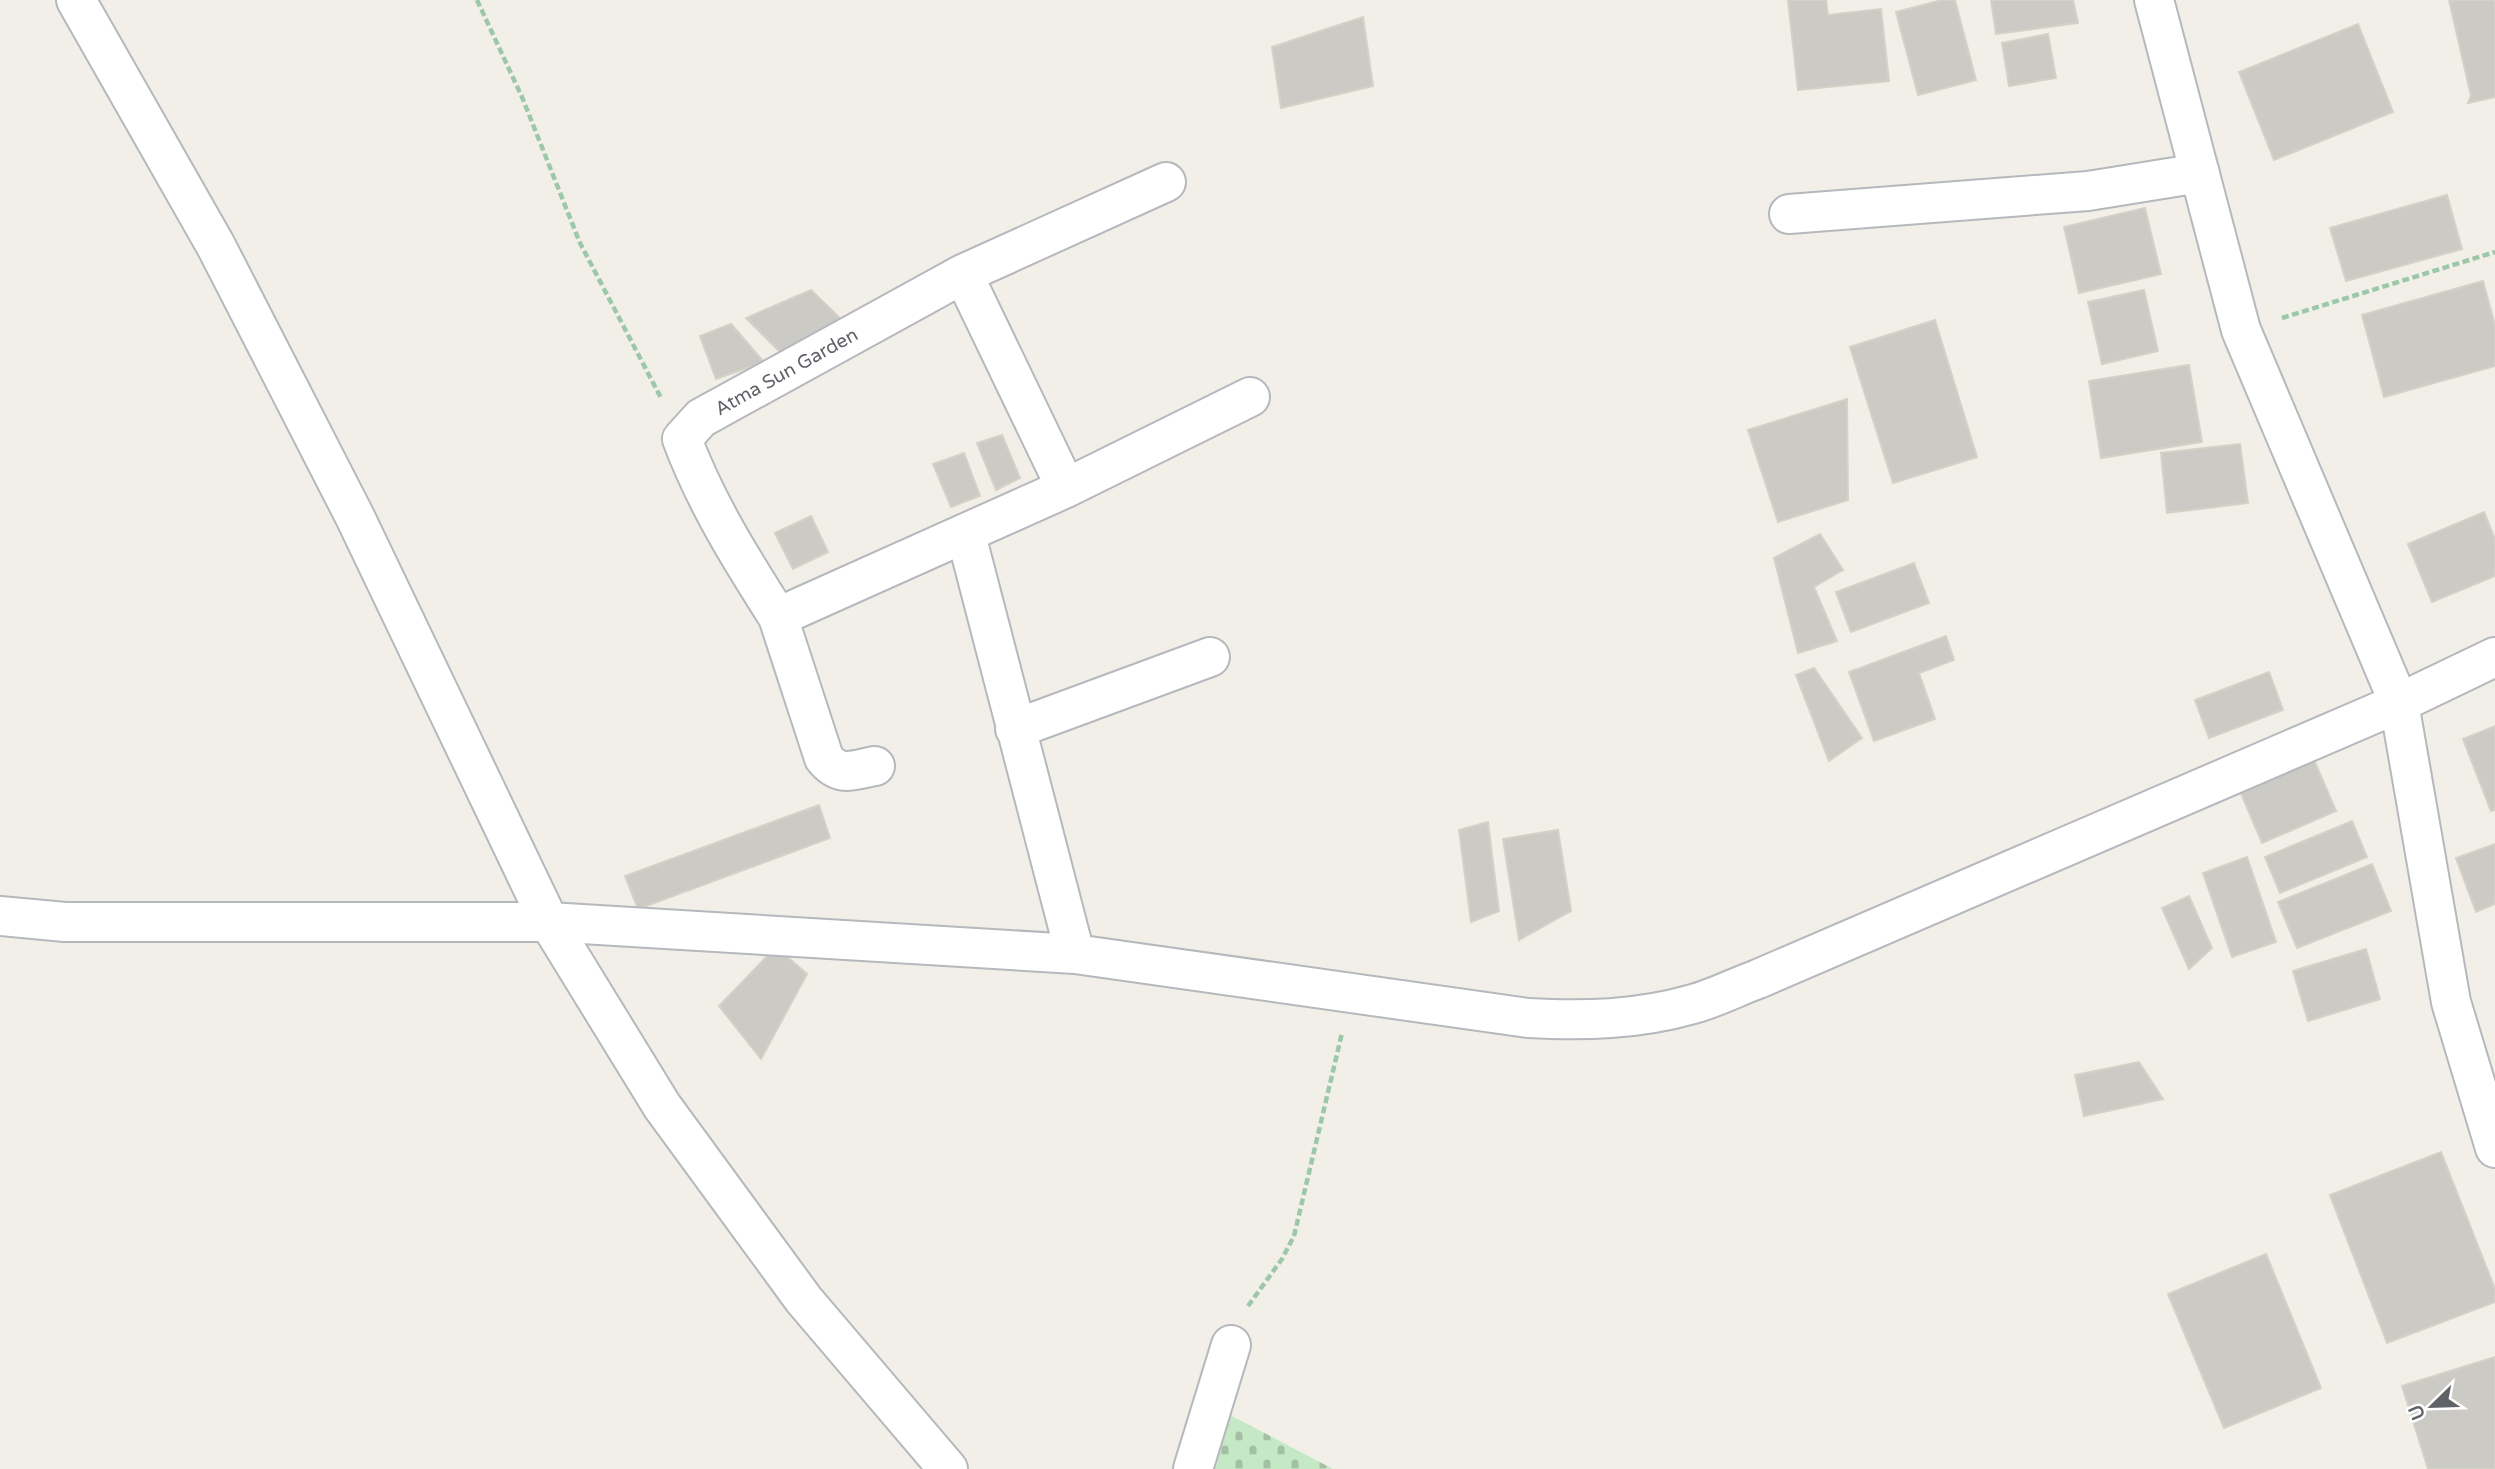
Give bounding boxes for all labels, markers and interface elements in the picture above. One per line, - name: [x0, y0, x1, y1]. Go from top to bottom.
- street label: Atma Sun Garden: [711, 323, 862, 420]
- north arrow: [2397, 1371, 2467, 1441]
- text: U: [2404, 1401, 2430, 1423]

